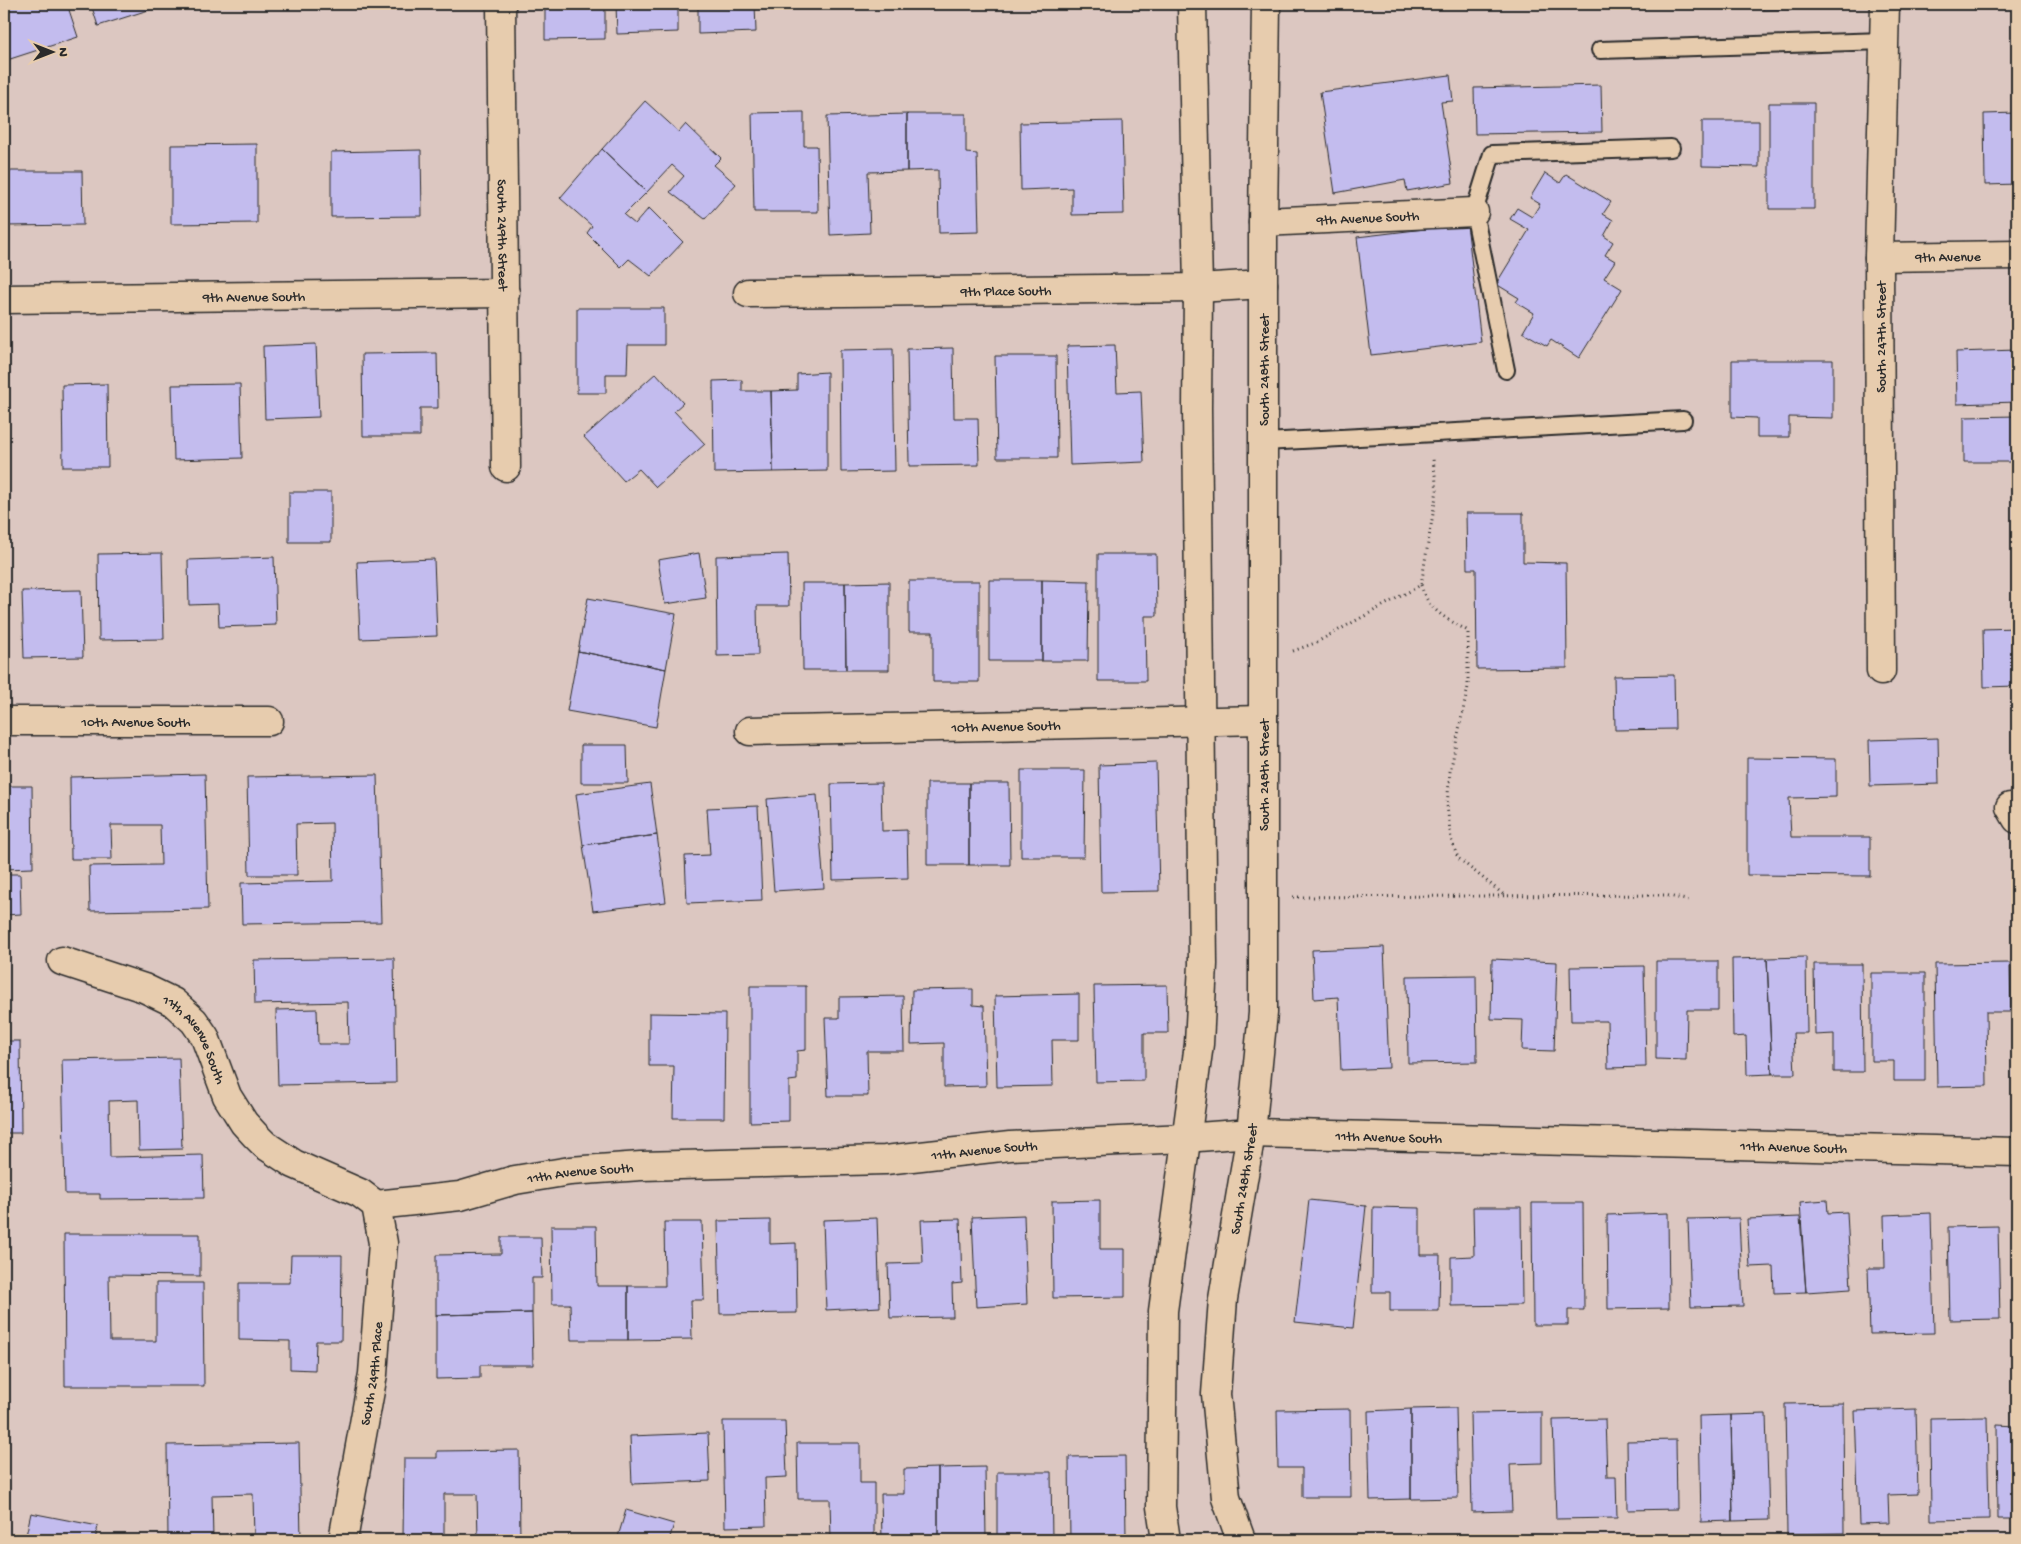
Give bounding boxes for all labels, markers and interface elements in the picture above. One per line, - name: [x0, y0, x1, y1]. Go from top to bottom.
- north arrow: [28, 28, 78, 78]
- text: N: [54, 47, 71, 57]
- street label: South 249th Street: [492, 179, 510, 292]
- street label: 9th Avenue South: [1315, 209, 1420, 230]
- street label: 9th Avenue: [1914, 250, 1982, 267]
- street label: South 247th Street: [1874, 280, 1891, 393]
- street label: 9th Place South: [959, 284, 1052, 302]
- street label: 9th Avenue South: [202, 289, 306, 308]
- street label: South 248th Street: [1257, 313, 1274, 426]
- street label: 10th Avenue South: [80, 715, 191, 732]
- street label: 10th Avenue South: [950, 718, 1061, 738]
- street label: South 248th Street: [1257, 718, 1274, 831]
- street label: 11th Avenue South: [158, 992, 228, 1087]
- street label: South 248th Street: [1228, 1122, 1263, 1236]
- street label: 11th Avenue South: [1334, 1129, 1443, 1149]
- street label: 11th Avenue South: [929, 1139, 1039, 1166]
- street label: 11th Avenue South: [1739, 1139, 1848, 1159]
- street label: 11th Avenue South: [525, 1161, 635, 1189]
- street label: South 249th Place: [358, 1320, 388, 1427]

